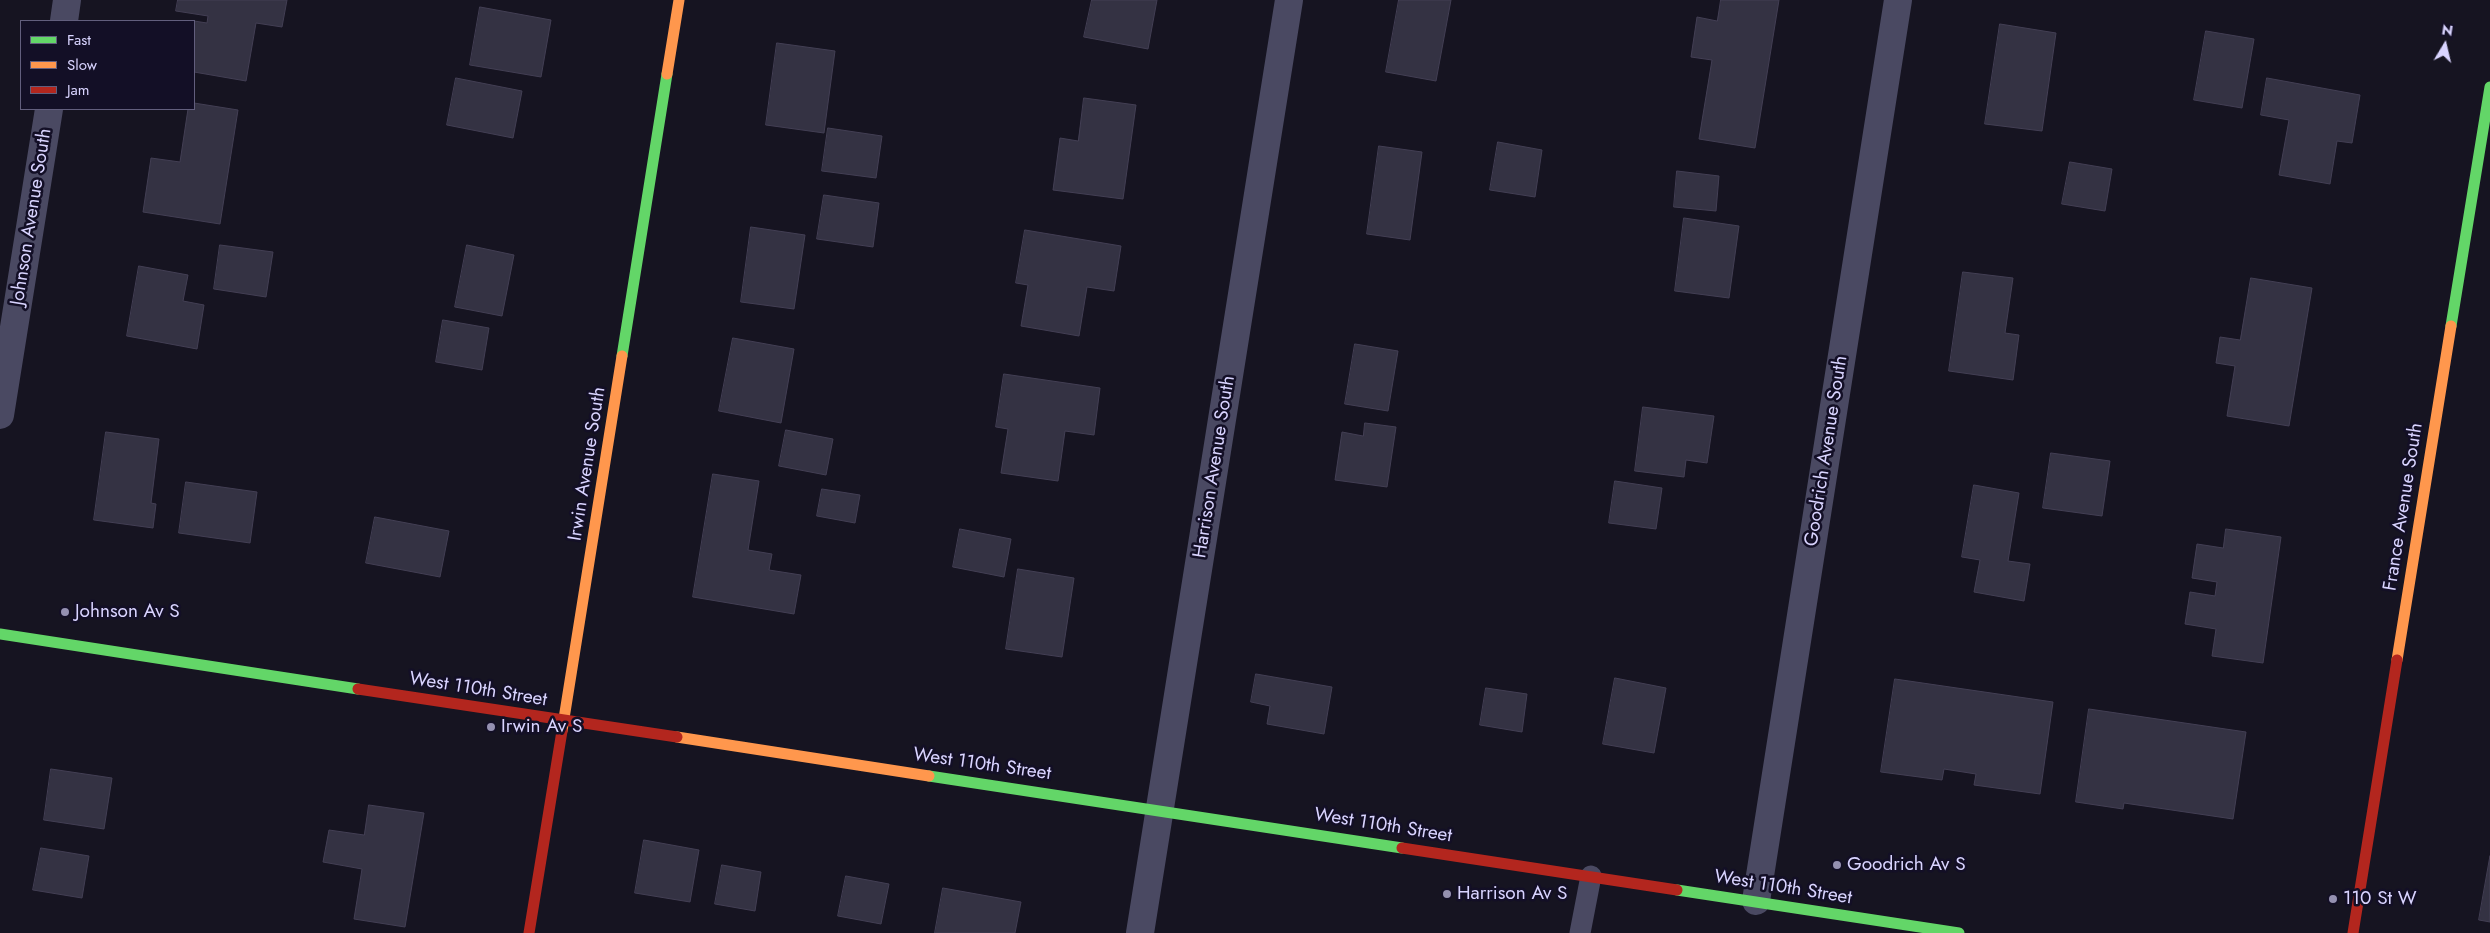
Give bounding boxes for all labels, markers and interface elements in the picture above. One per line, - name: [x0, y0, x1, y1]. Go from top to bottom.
- text: N: [2440, 19, 2454, 41]
- legend: [20, 20, 195, 110]
- north arrow: [2420, 20, 2470, 70]
- text: Fast: [67, 29, 91, 51]
- text: Slow: [67, 54, 97, 76]
- text: Jam: [67, 79, 90, 101]
- street label: Johnson Avenue South: [7, 127, 57, 307]
- street label: Goodrich Avenue South: [1801, 354, 1853, 548]
- street label: Harrison Avenue South: [1189, 374, 1241, 560]
- street label: Irwin Avenue South: [565, 385, 611, 543]
- street label: France Avenue South: [2379, 422, 2429, 592]
- place label: Johnson Av S: [75, 601, 180, 623]
- marker: Johnson Av S: [59, 606, 71, 618]
- street label: West 110th Street: [408, 668, 548, 712]
- place label: Irwin Av S: [501, 716, 582, 738]
- marker: Irwin Av S: [485, 721, 497, 733]
- street label: West 110th Street: [912, 744, 1052, 786]
- street label: West 110th Street: [1313, 804, 1453, 848]
- place label: Goodrich Av S: [1847, 854, 1966, 876]
- marker: Goodrich Av S: [1831, 859, 1843, 871]
- street label: West 110th Street: [1713, 866, 1853, 910]
- place label: Harrison Av S: [1457, 883, 1567, 905]
- marker: Harrison Av S: [1441, 888, 1453, 900]
- place label: 110 St W: [2343, 888, 2417, 910]
- marker: 110 St W: [2327, 893, 2339, 905]

